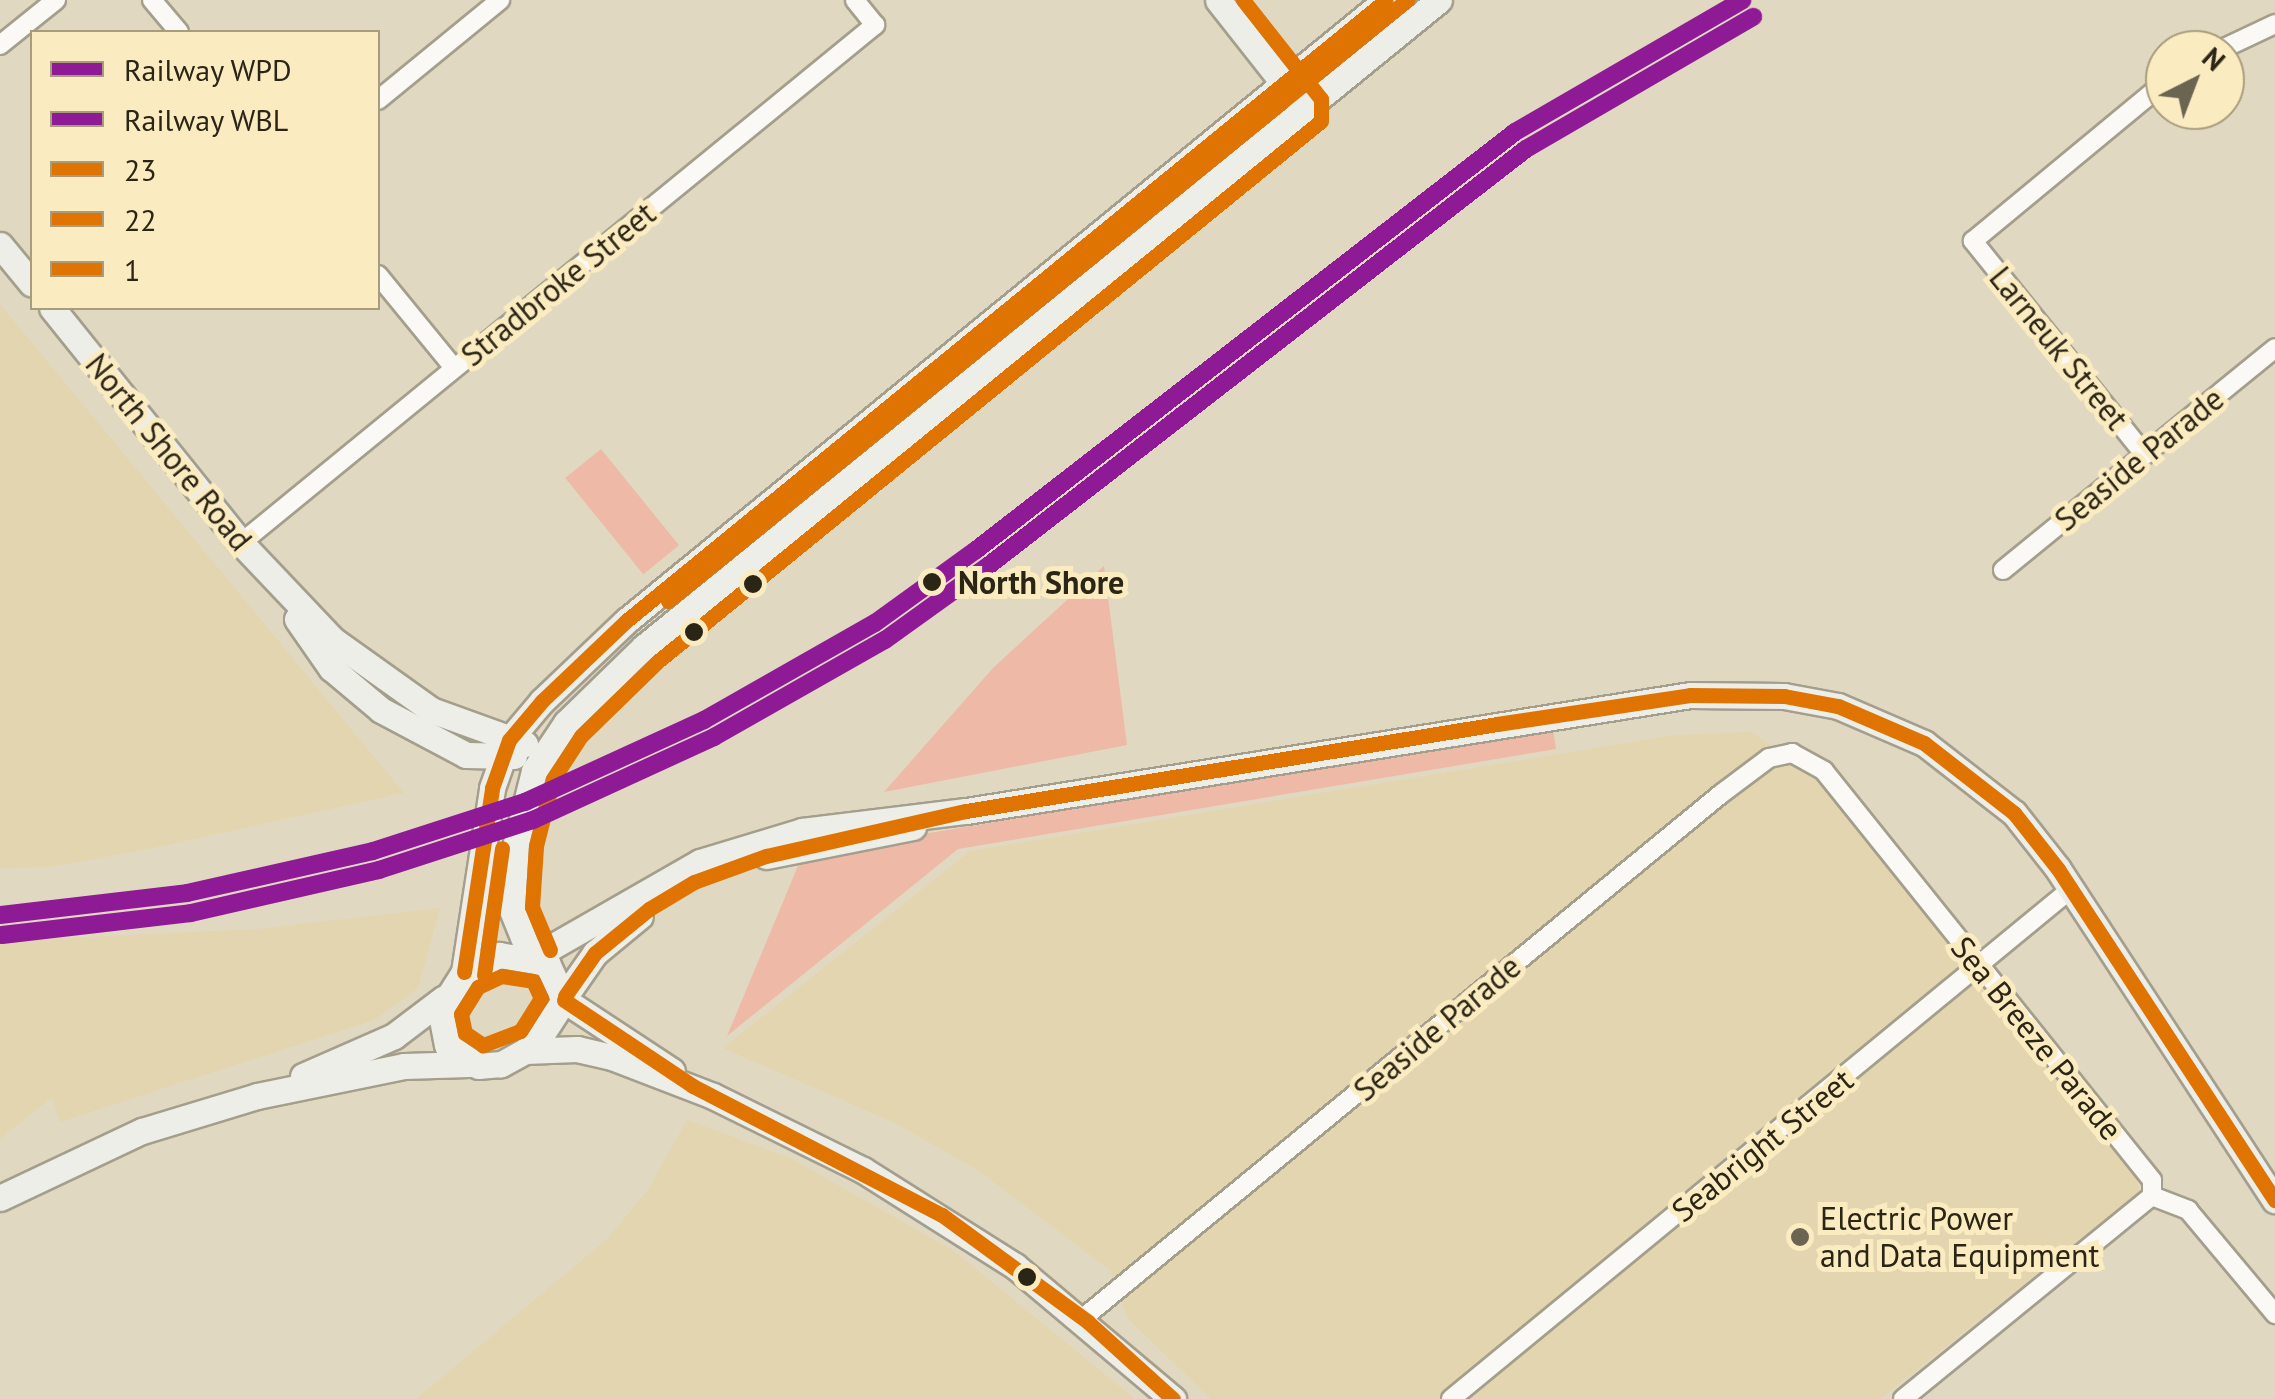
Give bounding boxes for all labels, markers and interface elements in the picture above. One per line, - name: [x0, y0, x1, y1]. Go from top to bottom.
- legend: [30, 30, 380, 310]
- north arrow: [2145, 30, 2245, 130]
- text: N: [2195, 39, 2233, 79]
- text: Railway WPD: [124, 50, 292, 89]
- text: Railway WBL: [124, 100, 288, 139]
- text: 23: [124, 150, 157, 189]
- street label: Stradbroke Street: [453, 194, 663, 374]
- text: 22: [124, 200, 157, 239]
- text: 1: [124, 250, 140, 289]
- street label: Larneuk Street: [1981, 258, 2137, 438]
- street label: North Shore Road: [78, 346, 260, 558]
- street label: Seaside Parade: [2047, 379, 2231, 539]
- place label: North Shore: [958, 563, 1124, 601]
- marker: North Shore: [915, 565, 949, 599]
- unlabelled marker: [743, 574, 763, 594]
- unlabelled marker: [684, 622, 704, 642]
- street label: Sea Breeze Parade: [1943, 929, 2131, 1147]
- street label: Seaside Parade: [1346, 947, 1528, 1109]
- street label: Seabright Street: [1664, 1060, 1860, 1230]
- place label: Electric Power and Data Equipment: [1820, 1200, 2099, 1275]
- marker: Electric Power and Data Equipment: [1789, 1226, 1811, 1248]
- unlabelled marker: [1017, 1267, 1037, 1287]

